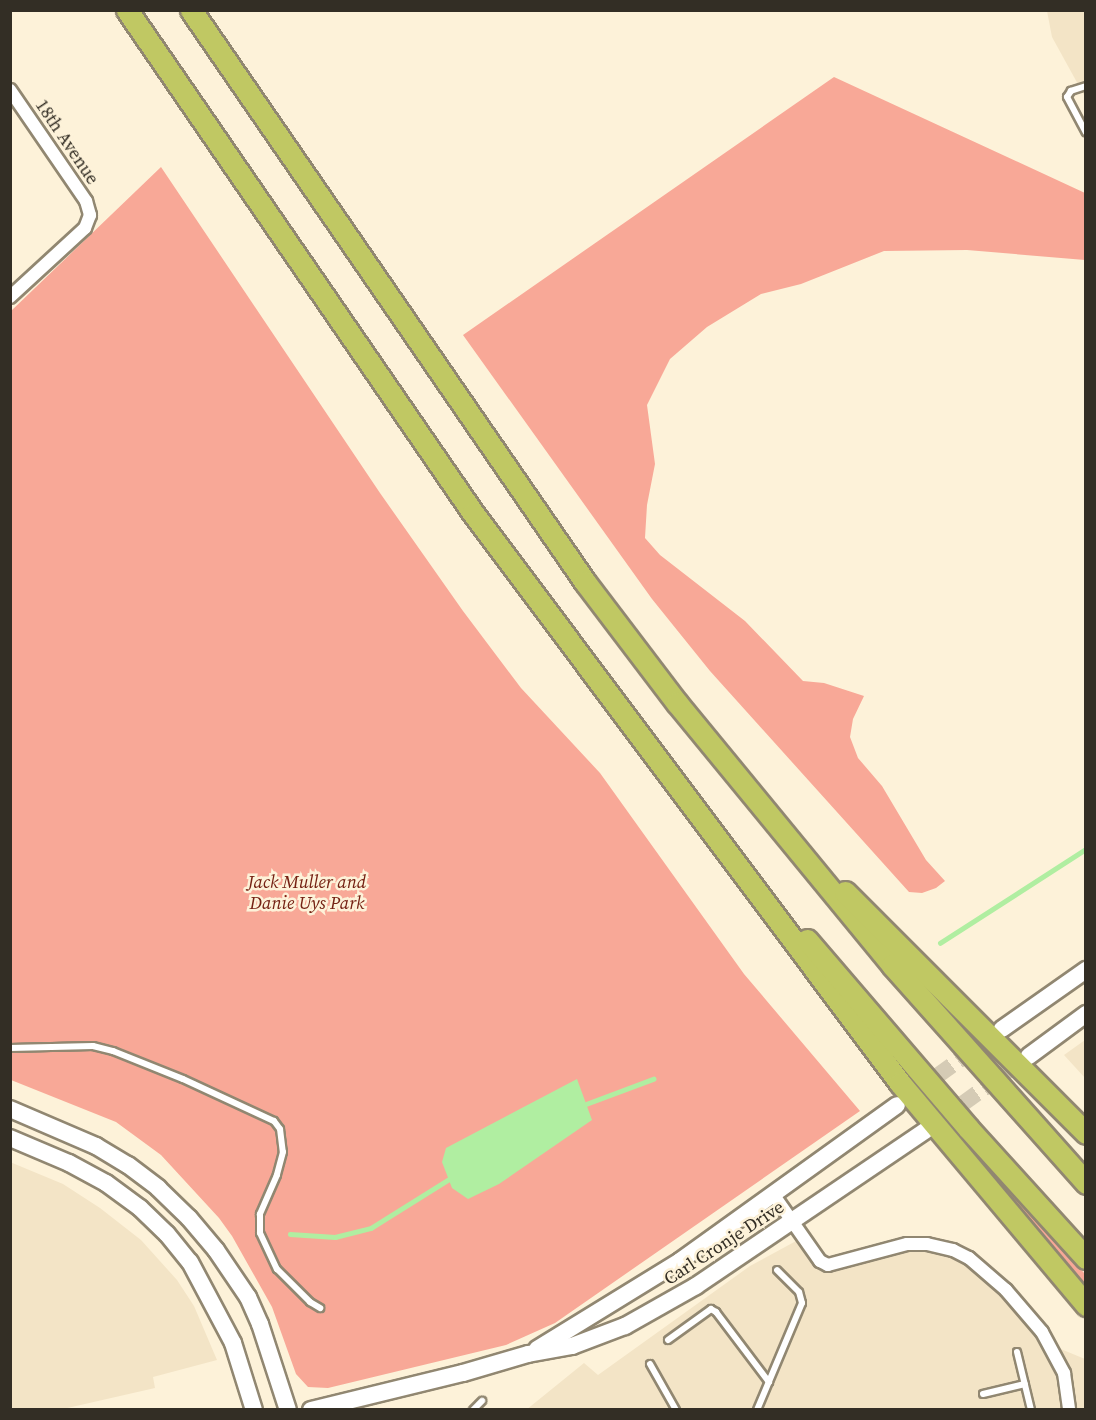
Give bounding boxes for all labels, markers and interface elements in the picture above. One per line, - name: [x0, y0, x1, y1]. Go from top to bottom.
- street label: 18th Avenue: [31, 95, 103, 189]
- park label: Jack Muller and Danie Uys Park: [248, 872, 366, 914]
- street label: Carl Cronje Drive: [660, 1196, 788, 1290]

